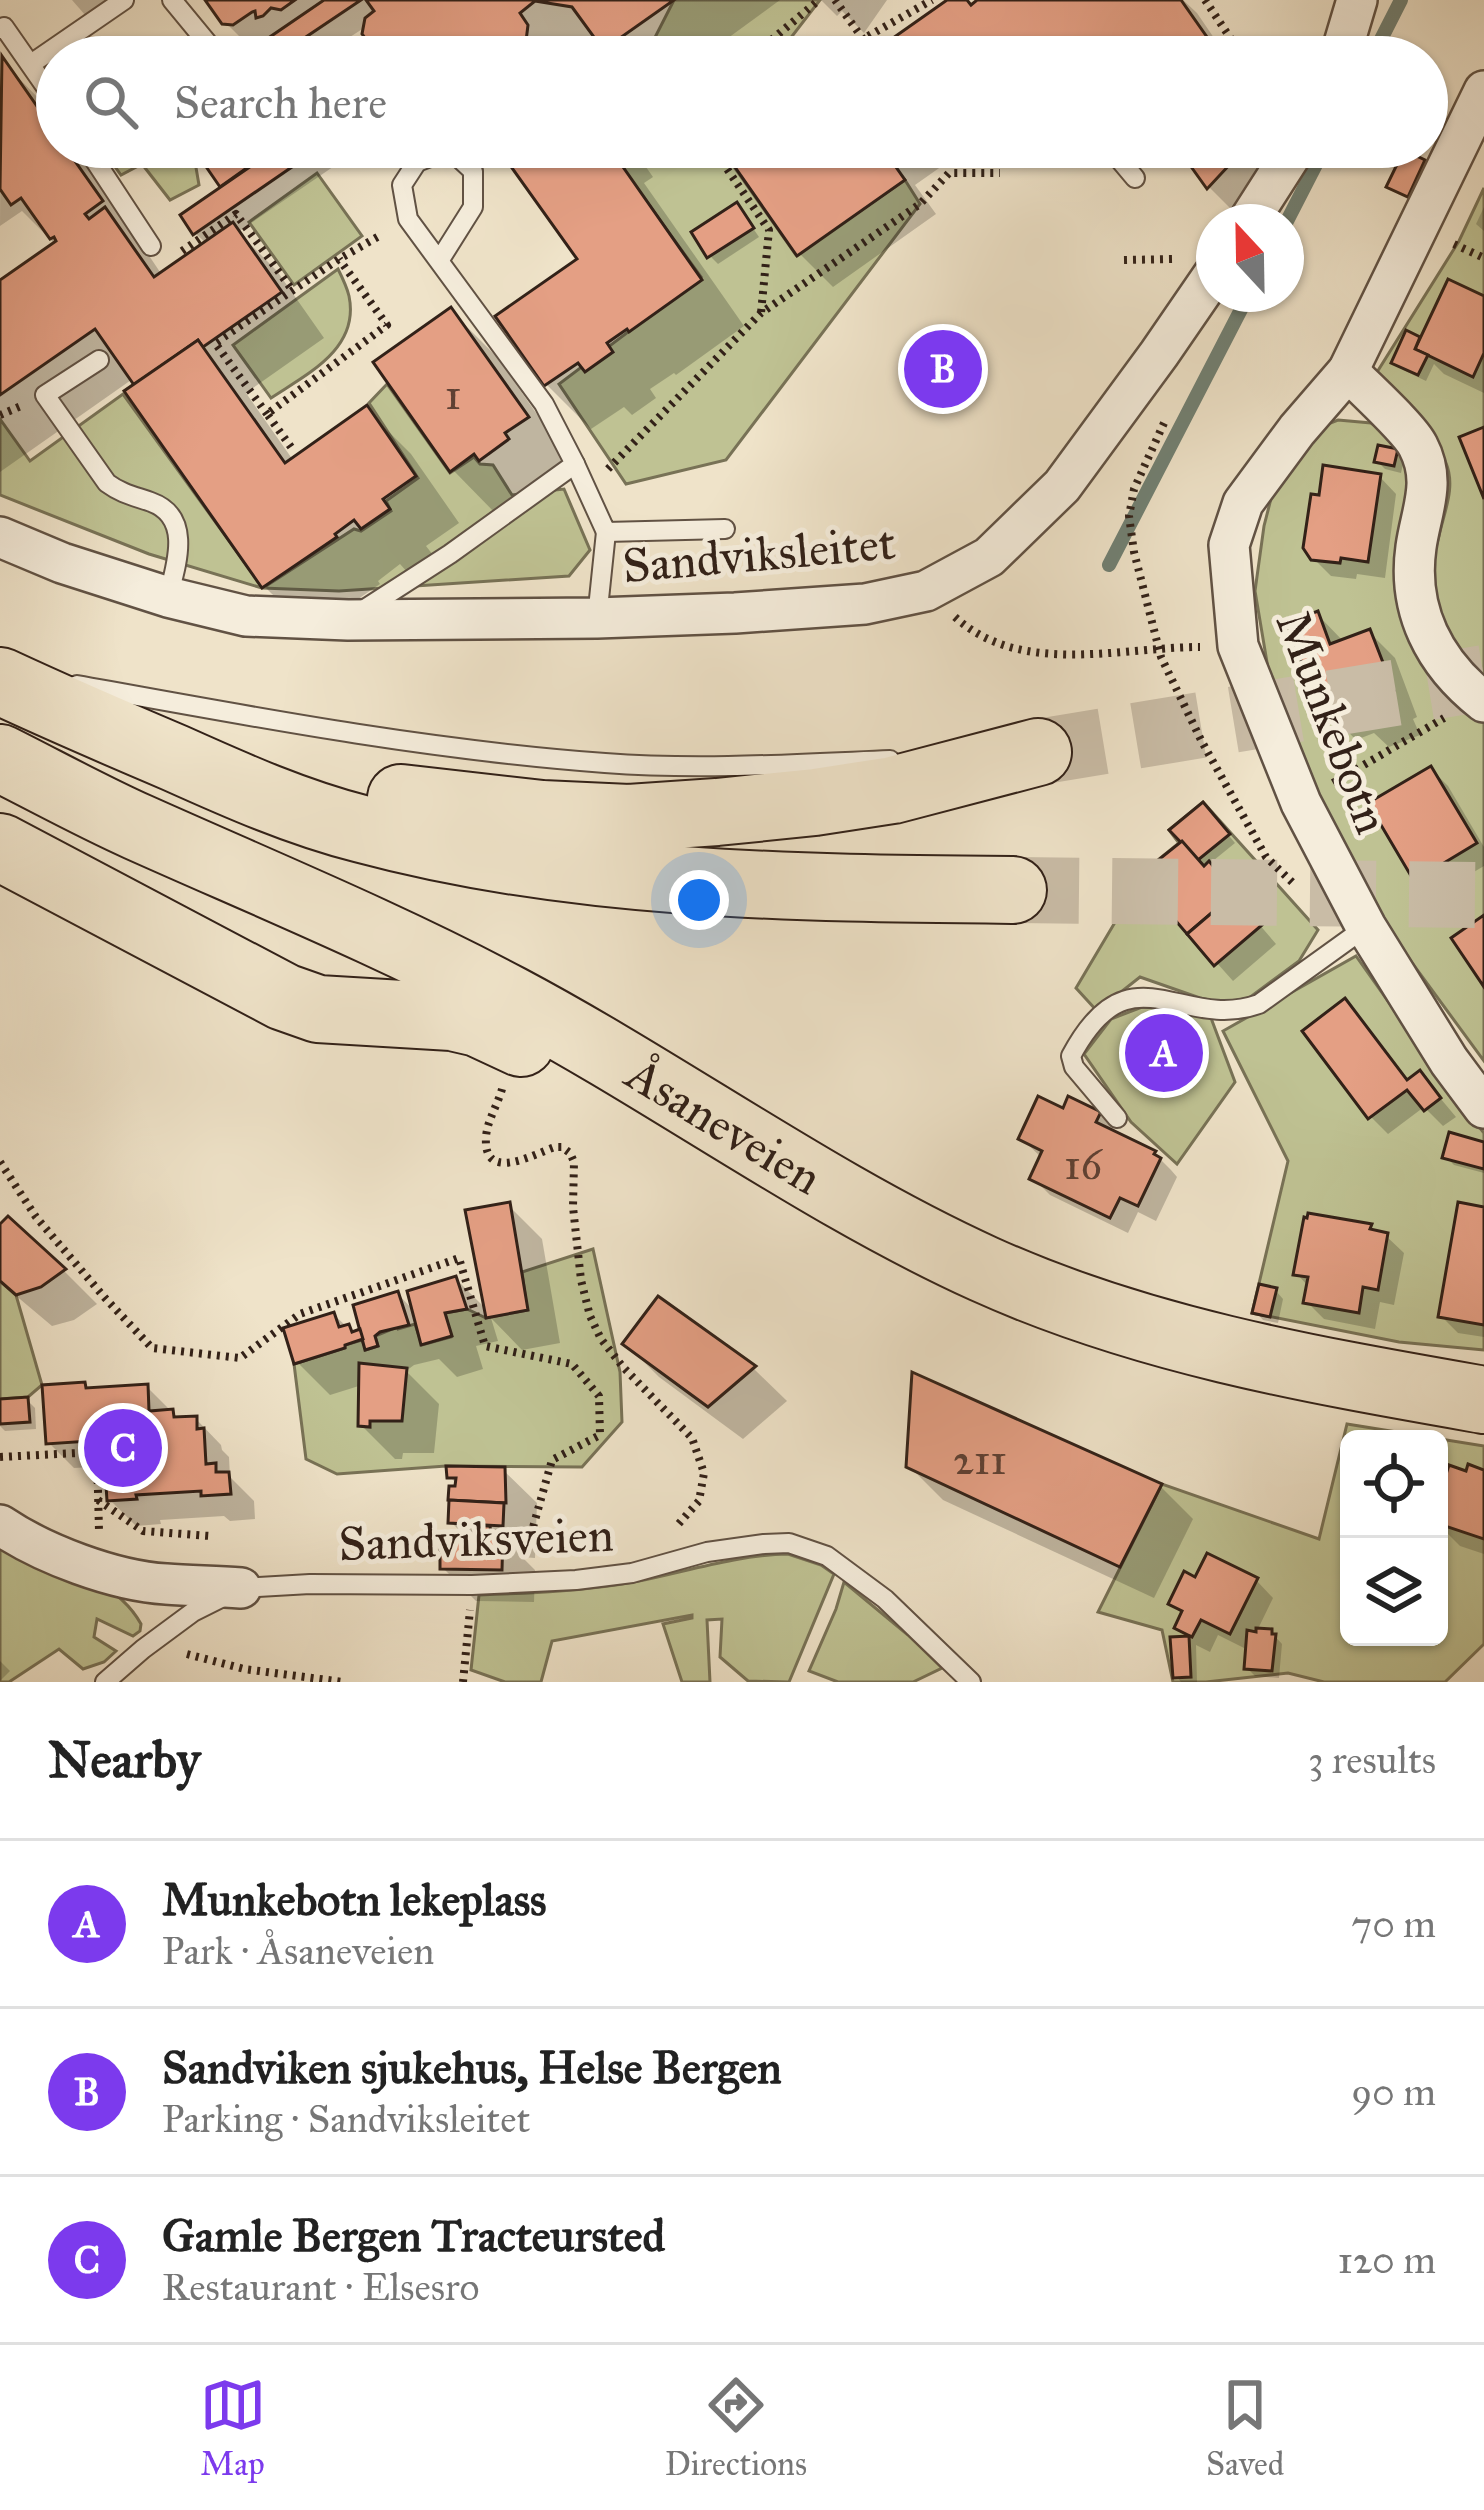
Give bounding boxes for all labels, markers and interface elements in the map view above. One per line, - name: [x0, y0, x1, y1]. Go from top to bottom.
- search box: [36, 36, 1448, 168]
- icon: search: [78, 69, 144, 135]
- text: Search here: [174, 75, 387, 130]
- north arrow: [1196, 204, 1304, 312]
- pin: B: [904, 324, 982, 414]
- house number: 1: [445, 369, 461, 421]
- street label: Sandviksleitet: [620, 513, 898, 595]
- street label: Munkebotn: [1264, 603, 1402, 841]
- your location: [669, 870, 729, 930]
- pin: A: [1125, 1008, 1203, 1098]
- street label: Åsaneveien: [615, 1042, 832, 1207]
- house number: 16: [1064, 1139, 1103, 1191]
- pin: C: [84, 1403, 162, 1493]
- map controls: [1340, 1430, 1448, 1646]
- button: locate: [1340, 1430, 1448, 1538]
- house number: 211: [953, 1434, 1007, 1486]
- street label: Sandviksveien: [337, 1505, 615, 1573]
- button: layers: [1340, 1538, 1448, 1646]
- text: Nearby: [48, 1729, 200, 1791]
- text: 3 results: [1308, 1736, 1436, 1784]
- text: Munkebotn lekeplass: [162, 1872, 547, 1927]
- text: A: [74, 1900, 100, 1948]
- text: 70 m: [1351, 1900, 1436, 1948]
- text: Park · Åsaneveien: [162, 1927, 434, 1975]
- text: Sandviken sjukehus, Helse Bergen: [162, 2040, 782, 2095]
- text: B: [74, 2068, 100, 2116]
- text: 90 m: [1351, 2068, 1436, 2116]
- text: Parking · Sandviksleitet: [162, 2095, 530, 2143]
- text: Gamle Bergen Tracteursted: [162, 2208, 665, 2263]
- text: C: [74, 2236, 100, 2284]
- text: 120 m: [1337, 2236, 1436, 2284]
- text: Restaurant · Elsesro: [162, 2263, 479, 2311]
- tab: Map: [200, 2372, 266, 2484]
- tab: Directions: [665, 2372, 807, 2484]
- tab: Saved: [1206, 2372, 1284, 2484]

